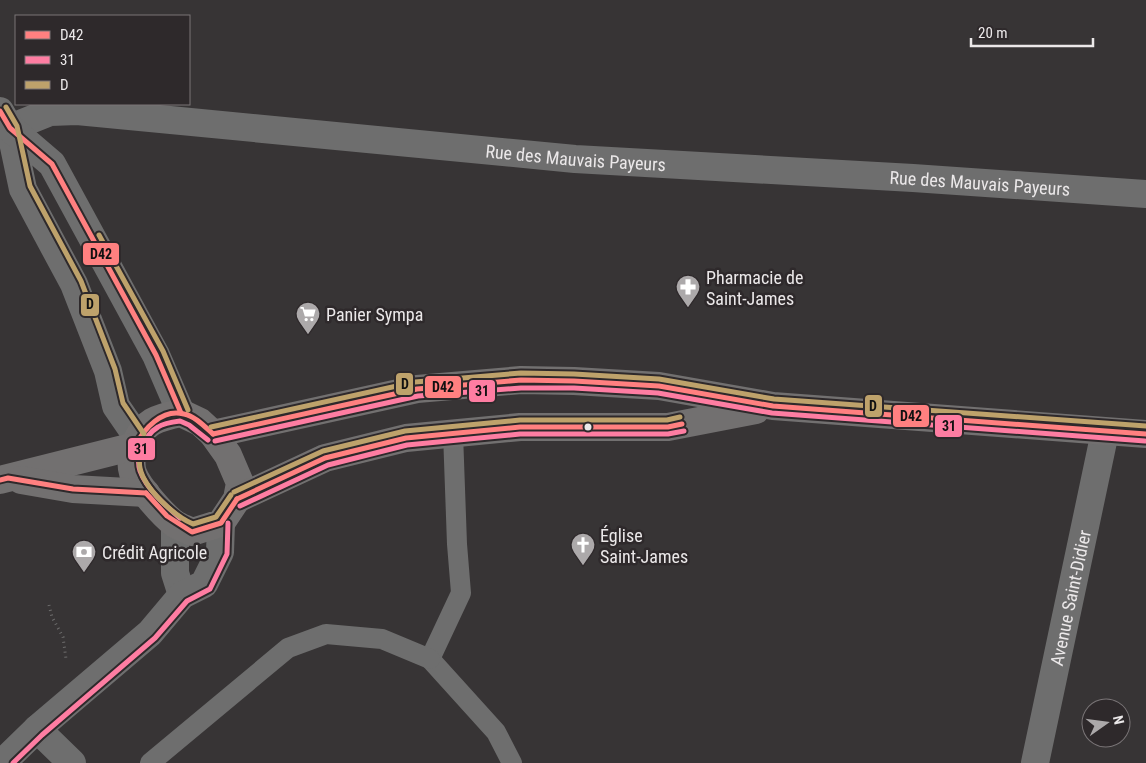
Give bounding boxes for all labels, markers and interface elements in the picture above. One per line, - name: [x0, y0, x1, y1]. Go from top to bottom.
- legend: [15, 15, 190, 105]
- scale bar: [971, 15, 1094, 47]
- text: 20 m: [978, 24, 1008, 42]
- text: D42: [60, 26, 83, 44]
- text: 31: [60, 51, 75, 69]
- text: D: [60, 76, 69, 94]
- street label: Rue des Mauvais Payeurs: [485, 140, 666, 175]
- street label: Rue des Mauvais Payeurs: [889, 166, 1071, 199]
- line badge: D42: [82, 242, 120, 266]
- text: D42: [90, 246, 112, 262]
- place label: Pharmacie de Saint-James: [706, 267, 803, 309]
- pharmacy icon: Pharmacie de Saint-James: [675, 274, 701, 308]
- line badge: D: [80, 293, 100, 317]
- text: D: [86, 296, 94, 312]
- supermarket icon: Panier Sympa: [295, 301, 321, 335]
- place label: Panier Sympa: [326, 304, 423, 325]
- line badge: D: [395, 372, 414, 396]
- line badge: D42: [424, 375, 462, 399]
- text: D: [401, 376, 409, 392]
- text: D42: [432, 379, 454, 395]
- line badge: 31: [468, 379, 496, 403]
- text: 31: [475, 383, 489, 399]
- line badge: D: [864, 394, 883, 418]
- text: D: [869, 398, 877, 414]
- line badge: D42: [892, 404, 930, 428]
- text: D42: [900, 408, 922, 424]
- line badge: 31: [934, 414, 963, 438]
- text: 31: [942, 418, 956, 434]
- unlabelled marker: [583, 422, 593, 432]
- line badge: 31: [127, 437, 156, 461]
- text: 31: [134, 441, 148, 457]
- place label: Église Saint-James: [600, 525, 688, 567]
- street label: Avenue Saint-Didier: [1045, 527, 1095, 667]
- church icon: Église Saint-James: [570, 532, 596, 566]
- bank icon: Crédit Agricole: [71, 539, 97, 573]
- place label: Crédit Agricole: [102, 542, 207, 563]
- north arrow: [1081, 698, 1131, 748]
- text: N: [1110, 714, 1127, 726]

